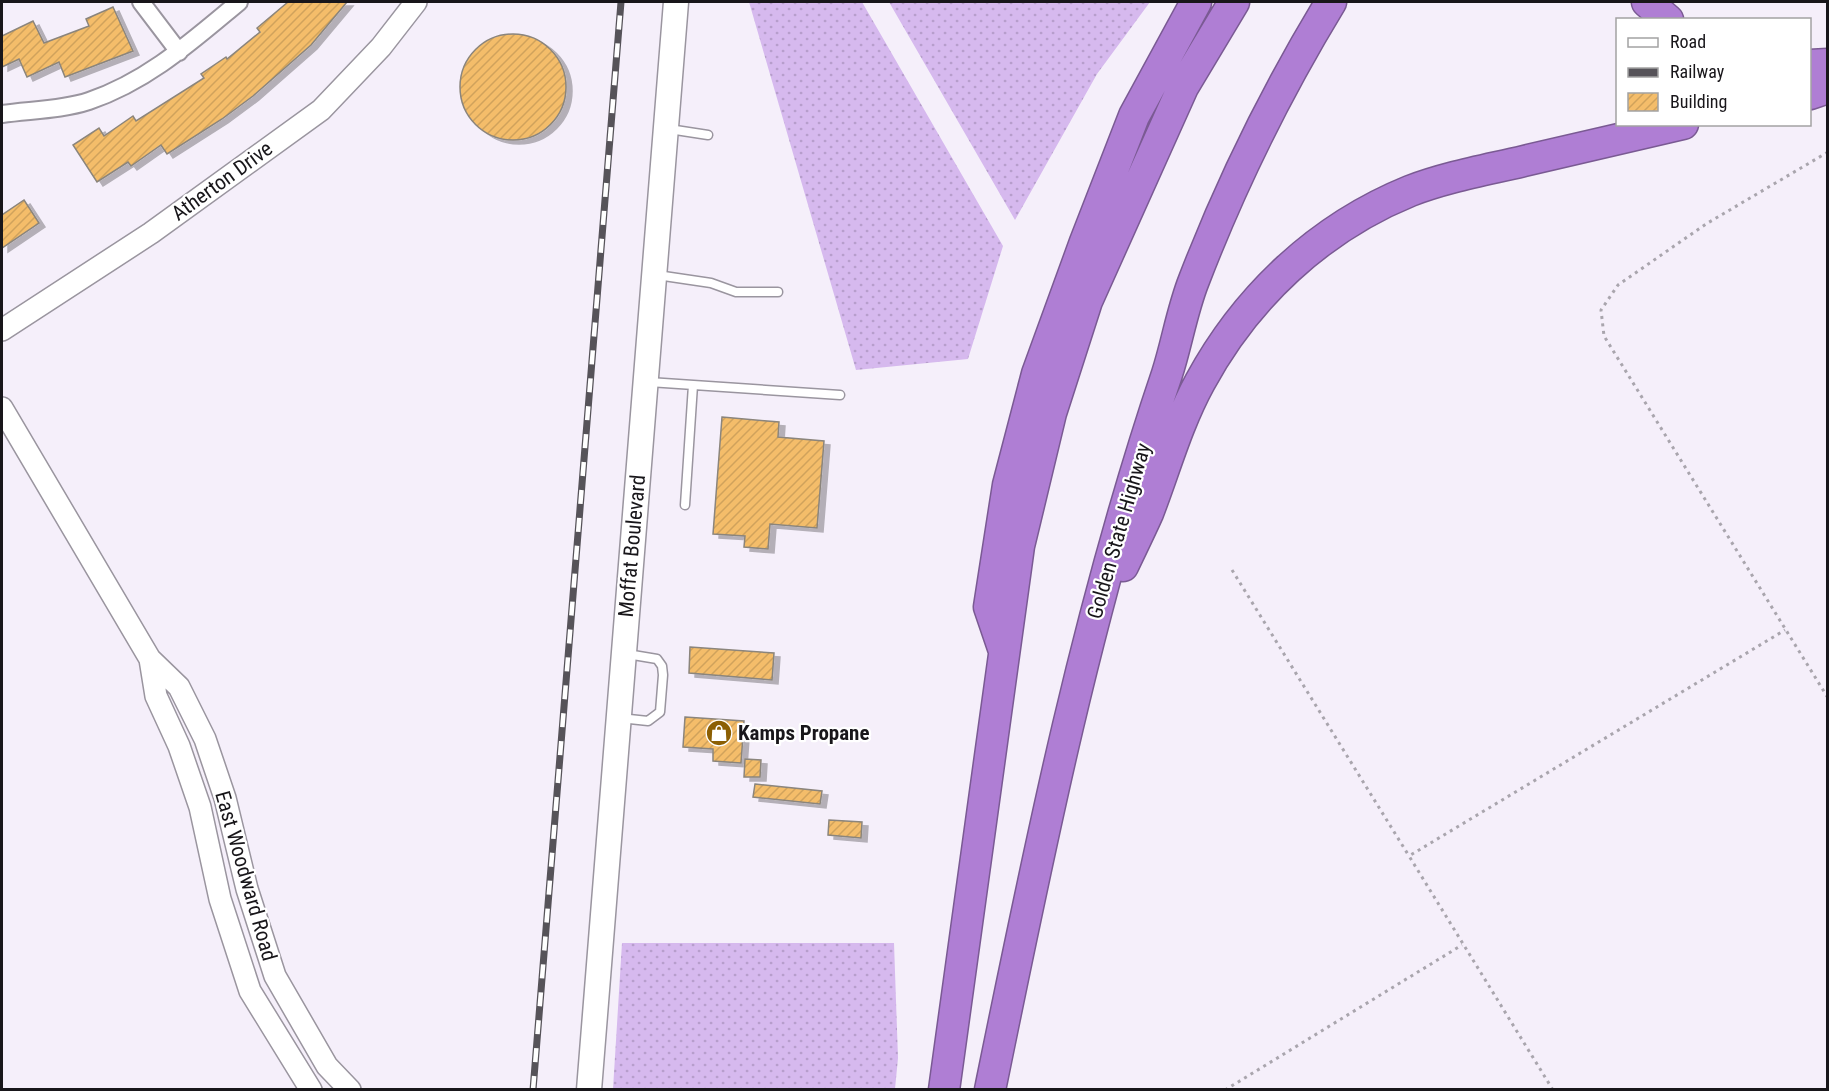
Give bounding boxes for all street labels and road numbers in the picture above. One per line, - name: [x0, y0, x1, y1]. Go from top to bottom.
- street label: Atherton Drive: [167, 136, 277, 226]
- street label: Golden State Highway: [1082, 440, 1156, 622]
- street label: Moffat Boulevard: [614, 474, 650, 618]
- street label: East Woodward Road: [210, 788, 282, 964]

